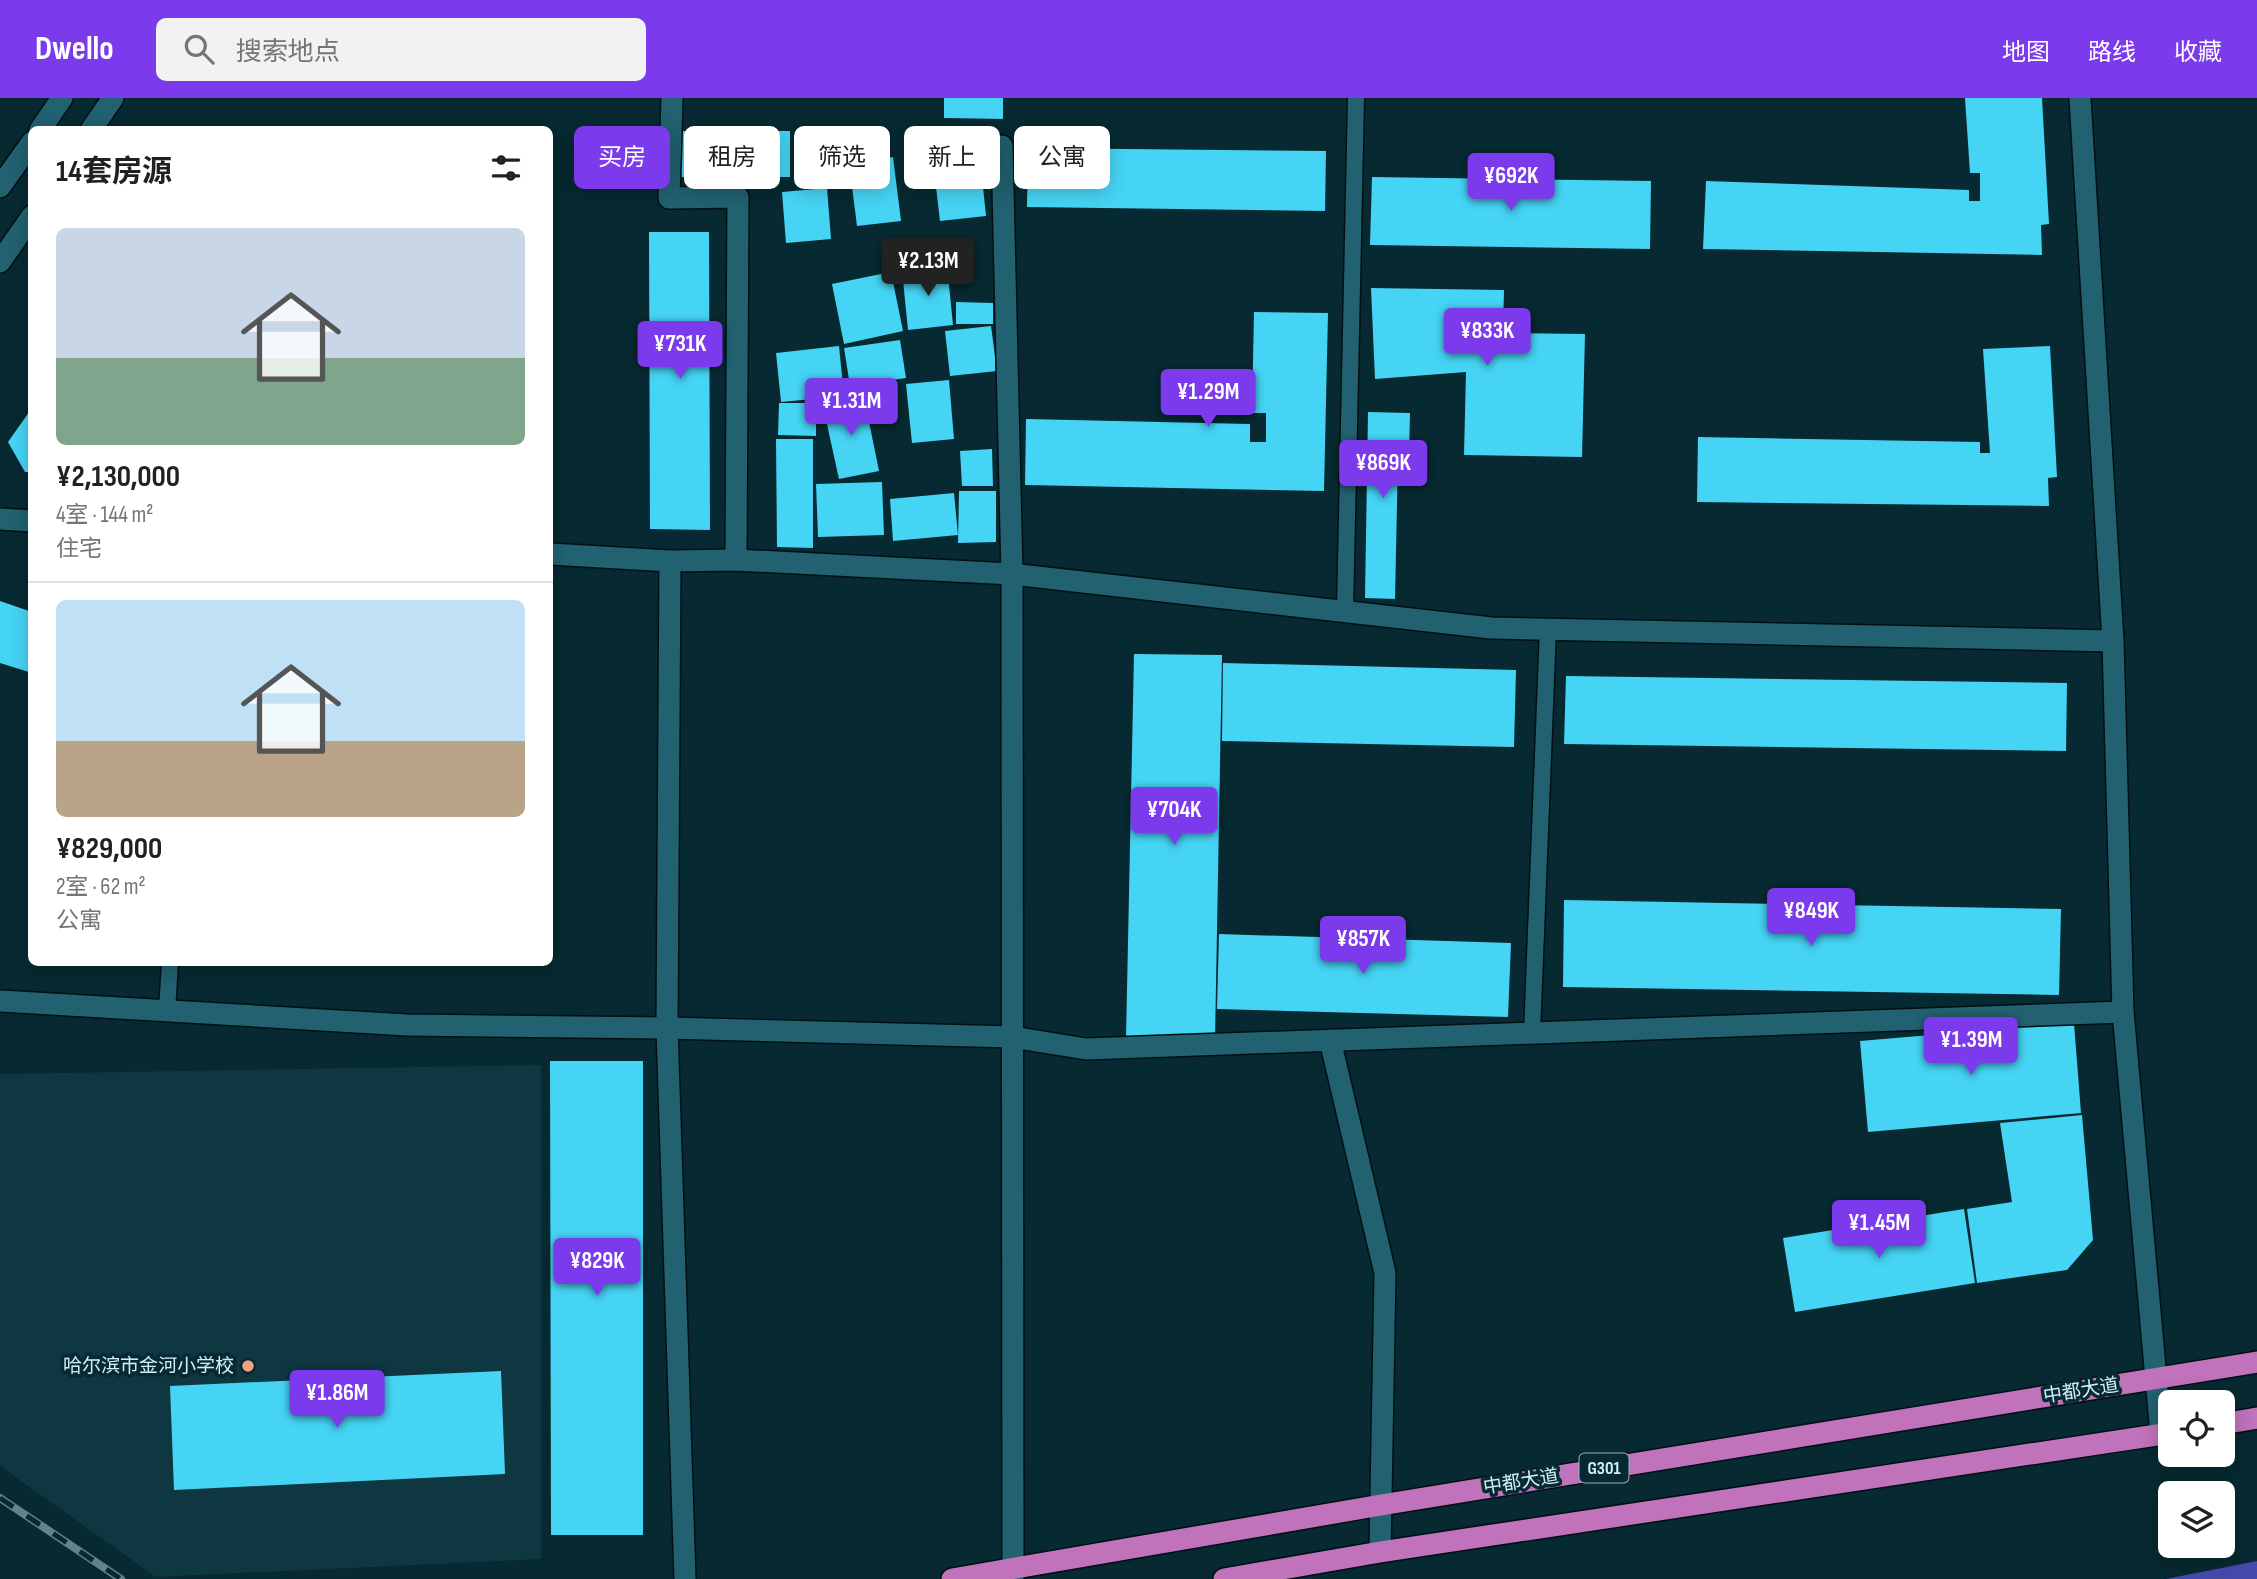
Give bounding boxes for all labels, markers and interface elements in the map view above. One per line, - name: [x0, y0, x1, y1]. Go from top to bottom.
- search box: [156, 18, 646, 81]
- text: Dwello: [35, 29, 114, 69]
- icon: search: [180, 30, 218, 68]
- text: 搜索地点: [236, 37, 340, 68]
- text: 地图: [2002, 38, 2050, 67]
- text: 路线: [2088, 38, 2136, 67]
- text: 收藏: [2174, 38, 2222, 67]
- chip: 买房: [574, 126, 670, 189]
- chip: 租房: [684, 126, 780, 189]
- chip: 筛选: [794, 126, 890, 189]
- chip: 新上: [904, 126, 1000, 189]
- chip: 公寓: [1014, 126, 1110, 189]
- icon: filters: [487, 149, 525, 187]
- pin: ¥692K: [1462, 153, 1560, 213]
- text: 14套房源: [56, 154, 172, 190]
- text: ¥692K: [1484, 162, 1538, 190]
- pin: ¥2.13M: [871, 238, 985, 298]
- text: ¥2.13M: [897, 247, 959, 275]
- icon: home: [228, 274, 354, 400]
- pin: ¥833K: [1438, 308, 1536, 368]
- text: ¥833K: [1460, 317, 1514, 345]
- pin: ¥731K: [631, 322, 729, 381]
- text: ¥731K: [654, 330, 706, 358]
- pin: ¥1.29M: [1151, 370, 1265, 429]
- pin: ¥1.31M: [794, 378, 908, 438]
- text: ¥1.29M: [1177, 378, 1239, 406]
- text: ¥1.31M: [821, 387, 881, 415]
- pin: ¥869K: [1334, 440, 1432, 500]
- text: ¥869K: [1355, 449, 1411, 477]
- text: ¥2,130,000: [56, 459, 180, 495]
- text: 4室 · 144 m²: [56, 501, 153, 529]
- text: 住宅: [56, 535, 102, 563]
- icon: home: [228, 646, 354, 772]
- pin: ¥704K: [1125, 788, 1223, 847]
- text: ¥704K: [1147, 796, 1201, 824]
- text: ¥829,000: [56, 831, 162, 867]
- text: 2室 · 62 m²: [56, 873, 146, 901]
- pin: ¥849K: [1762, 888, 1860, 948]
- text: ¥849K: [1783, 897, 1839, 925]
- text: 公寓: [56, 907, 102, 935]
- pin: ¥857K: [1314, 916, 1412, 976]
- text: ¥857K: [1336, 925, 1390, 953]
- pin: ¥1.39M: [1914, 1018, 2028, 1077]
- text: ¥1.39M: [1940, 1026, 2002, 1054]
- pin: ¥1.45M: [1822, 1200, 1936, 1260]
- text: ¥1.45M: [1848, 1209, 1910, 1237]
- pin: ¥829K: [548, 1238, 646, 1298]
- text: ¥829K: [569, 1247, 625, 1275]
- place label: 哈尔滨市金河小学校: [63, 1355, 234, 1378]
- marker: 哈尔滨市金河小学校: [240, 1358, 256, 1374]
- pin: ¥1.86M: [280, 1370, 394, 1430]
- street label: 中都大道: [2042, 1374, 2120, 1408]
- text: ¥1.86M: [306, 1379, 368, 1407]
- map controls: [2158, 1390, 2235, 1558]
- button: locate: [2158, 1390, 2235, 1467]
- road number: G301: [1580, 1454, 1628, 1483]
- street label: 中都大道: [1482, 1465, 1560, 1499]
- button: layers: [2158, 1481, 2235, 1558]

